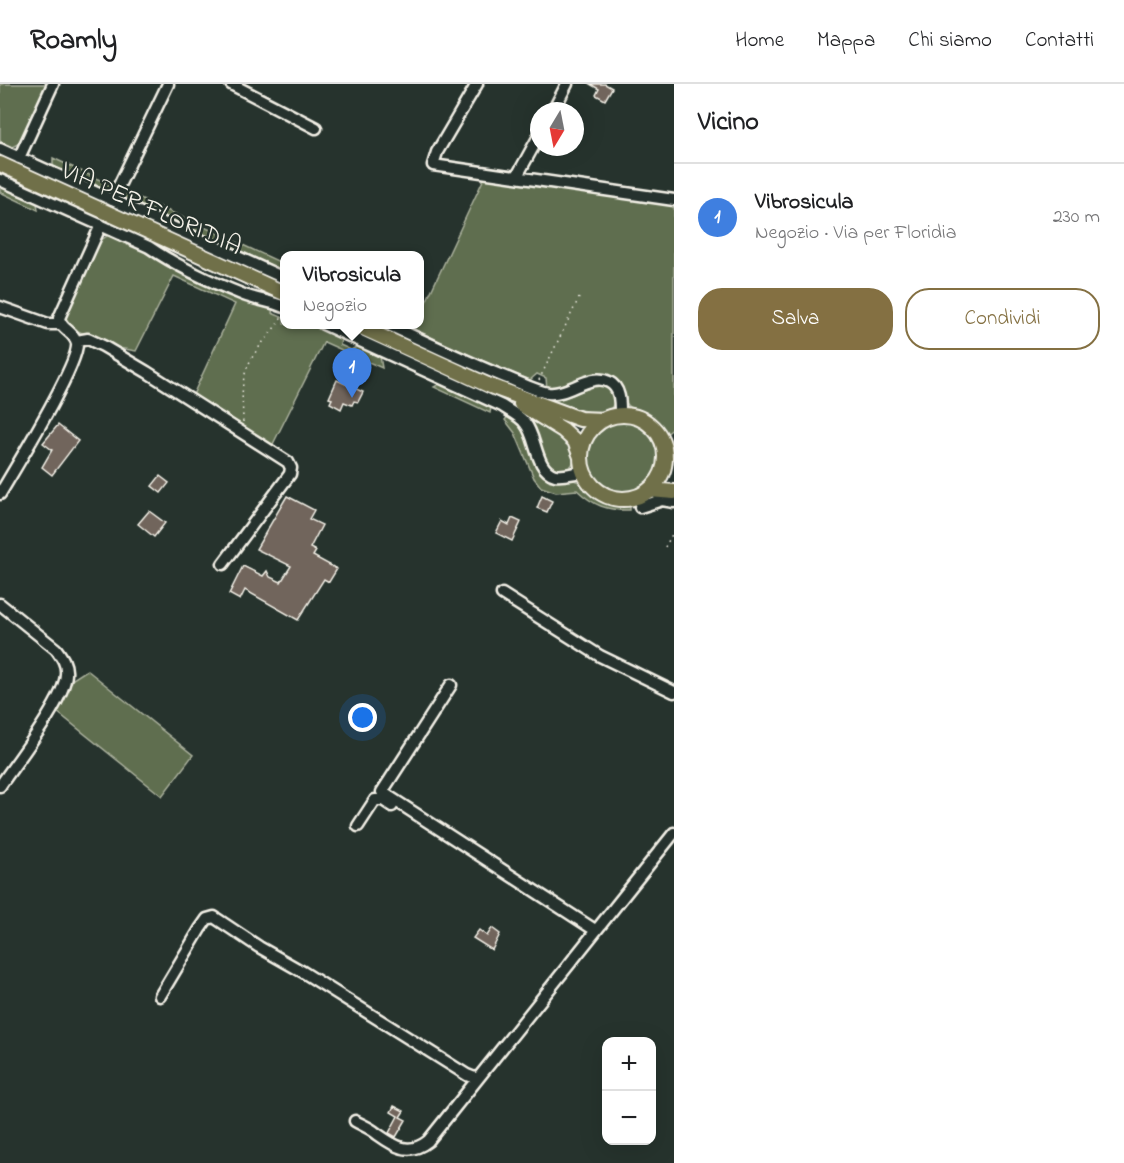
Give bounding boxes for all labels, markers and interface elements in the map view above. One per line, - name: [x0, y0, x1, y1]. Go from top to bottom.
- text: Roamly: [30, 21, 117, 62]
- text: Home: [735, 26, 784, 56]
- text: Mappa: [817, 26, 875, 56]
- text: Chi siamo: [908, 26, 992, 56]
- text: Contatti: [1025, 26, 1094, 56]
- north arrow: [530, 102, 584, 156]
- text: Vicino: [698, 104, 759, 142]
- street label: VIA PER FLORIDIA: [53, 152, 247, 267]
- text: Vibrosicula: [755, 187, 853, 219]
- text: 1: [714, 203, 721, 232]
- text: 230 m: [1053, 203, 1100, 232]
- text: Negozio · Via per Floridia: [755, 219, 957, 248]
- popup: [280, 251, 424, 329]
- text: Vibrosicula: [303, 260, 401, 292]
- button: Salva: [698, 288, 893, 350]
- button: Condividi: [905, 288, 1100, 350]
- text: Negozio: [303, 292, 367, 321]
- pin: 1: [332, 348, 372, 398]
- your location: [348, 703, 377, 732]
- map controls: [602, 1037, 656, 1145]
- button: +: [602, 1037, 656, 1091]
- button: −: [602, 1091, 656, 1145]

